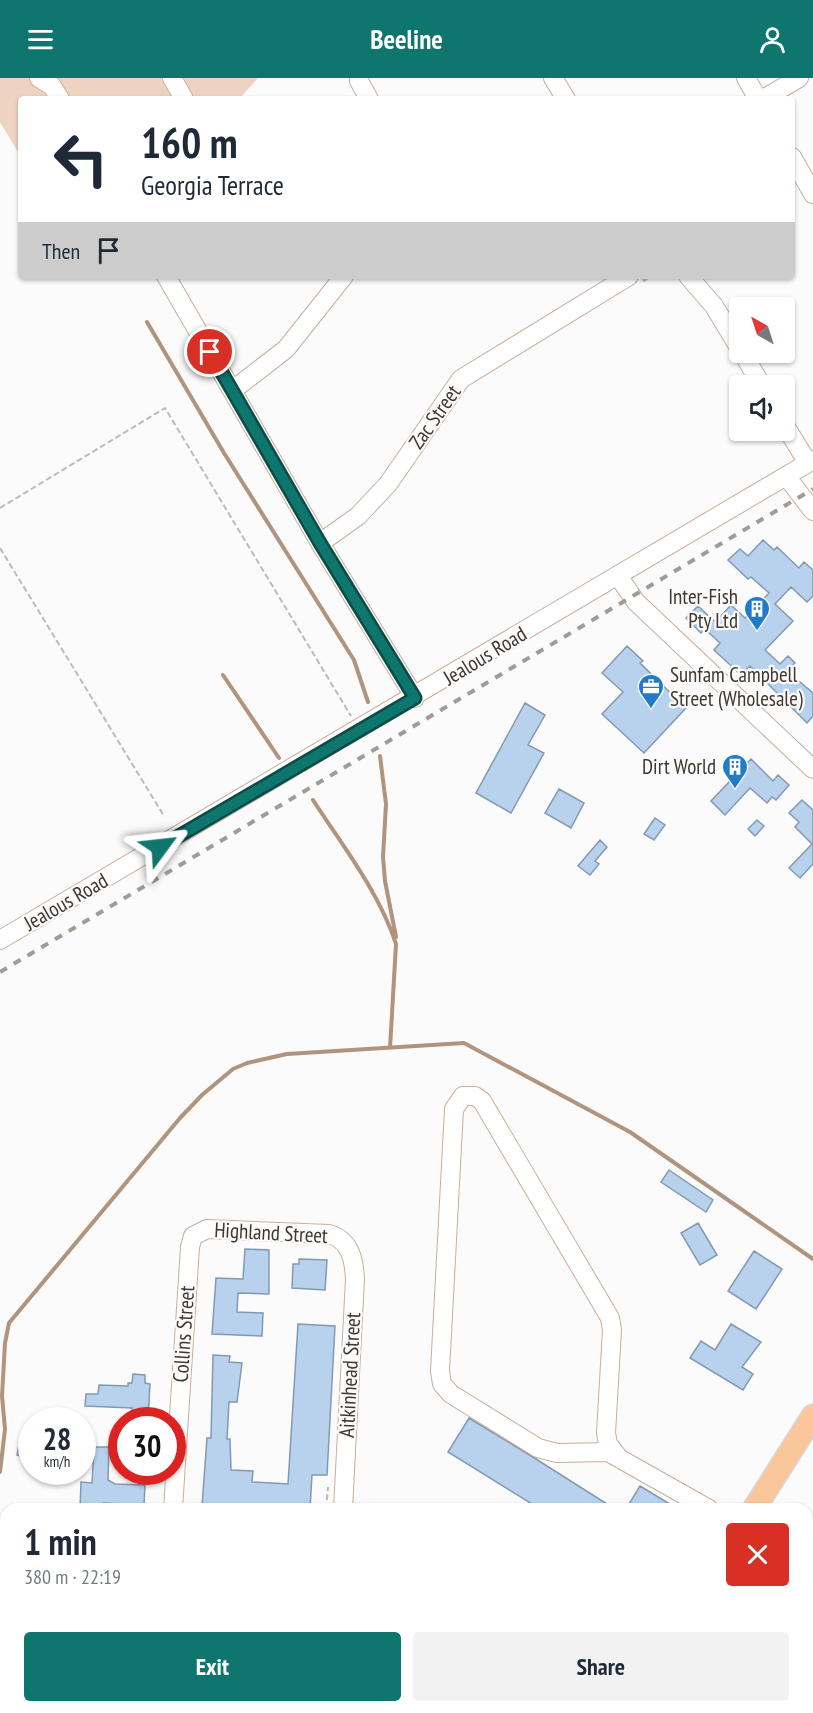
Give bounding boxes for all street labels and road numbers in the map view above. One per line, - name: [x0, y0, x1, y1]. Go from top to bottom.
- street label: Zac Street: [403, 379, 467, 454]
- street label: Jealous Road: [437, 620, 531, 692]
- street label: Jealous Road: [18, 867, 113, 937]
- street label: Highland Street: [214, 1216, 329, 1249]
- street label: Collins Street: [167, 1285, 200, 1383]
- street label: Aitkinhead Street: [333, 1311, 366, 1438]

